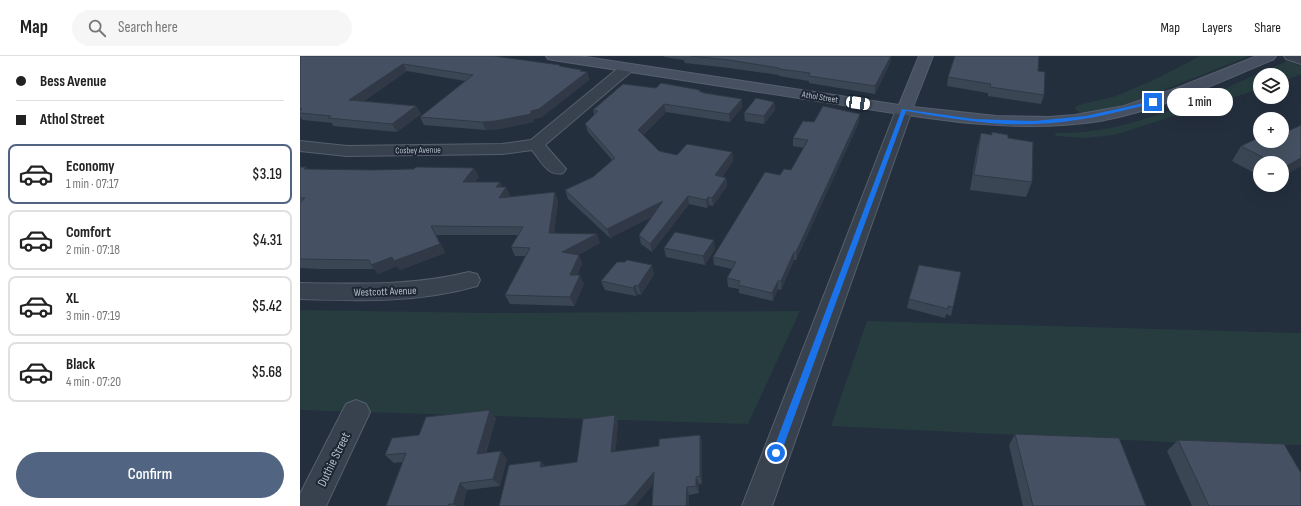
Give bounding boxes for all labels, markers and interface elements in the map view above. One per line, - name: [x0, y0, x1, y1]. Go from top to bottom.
- search box: [72, 10, 352, 46]
- text: Map: [20, 16, 48, 39]
- icon: search: [86, 17, 108, 39]
- text: Search here: [118, 18, 178, 37]
- text: Map: [1160, 19, 1180, 36]
- text: Layers: [1202, 19, 1232, 36]
- text: Share: [1254, 19, 1281, 36]
- map controls: [1253, 68, 1289, 192]
- button: layers: [1253, 68, 1289, 104]
- text: Bess Avenue: [40, 72, 106, 91]
- callout: 1 min: [1167, 88, 1233, 116]
- street label: Athol Street: [800, 89, 839, 106]
- route end: [1144, 93, 1162, 111]
- text: 1 min: [1188, 94, 1212, 110]
- car: [845, 95, 871, 111]
- text: Athol Street: [40, 110, 105, 129]
- button: +: [1253, 112, 1289, 148]
- street label: Cosbey Avenue: [395, 145, 441, 156]
- icon: car: [18, 156, 54, 192]
- button: −: [1253, 156, 1289, 192]
- text: Economy: [66, 157, 115, 176]
- text: $3.19: [252, 165, 282, 184]
- text: 1 min · 07:17: [66, 176, 119, 192]
- icon: car: [18, 222, 54, 258]
- text: Comfort: [66, 223, 111, 242]
- text: $4.31: [252, 231, 282, 250]
- text: 2 min · 07:18: [66, 242, 120, 258]
- street label: Westcott Avenue: [353, 284, 417, 299]
- icon: car: [18, 288, 54, 324]
- text: XL: [66, 289, 79, 308]
- text: $5.42: [252, 297, 282, 316]
- text: 3 min · 07:19: [66, 308, 120, 324]
- icon: car: [18, 354, 54, 390]
- text: Black: [66, 355, 95, 374]
- text: $5.68: [252, 363, 282, 382]
- text: 4 min · 07:20: [66, 374, 121, 390]
- street label: Duthie Street: [314, 430, 354, 489]
- route start: [767, 444, 785, 462]
- button: Confirm: [16, 452, 284, 498]

